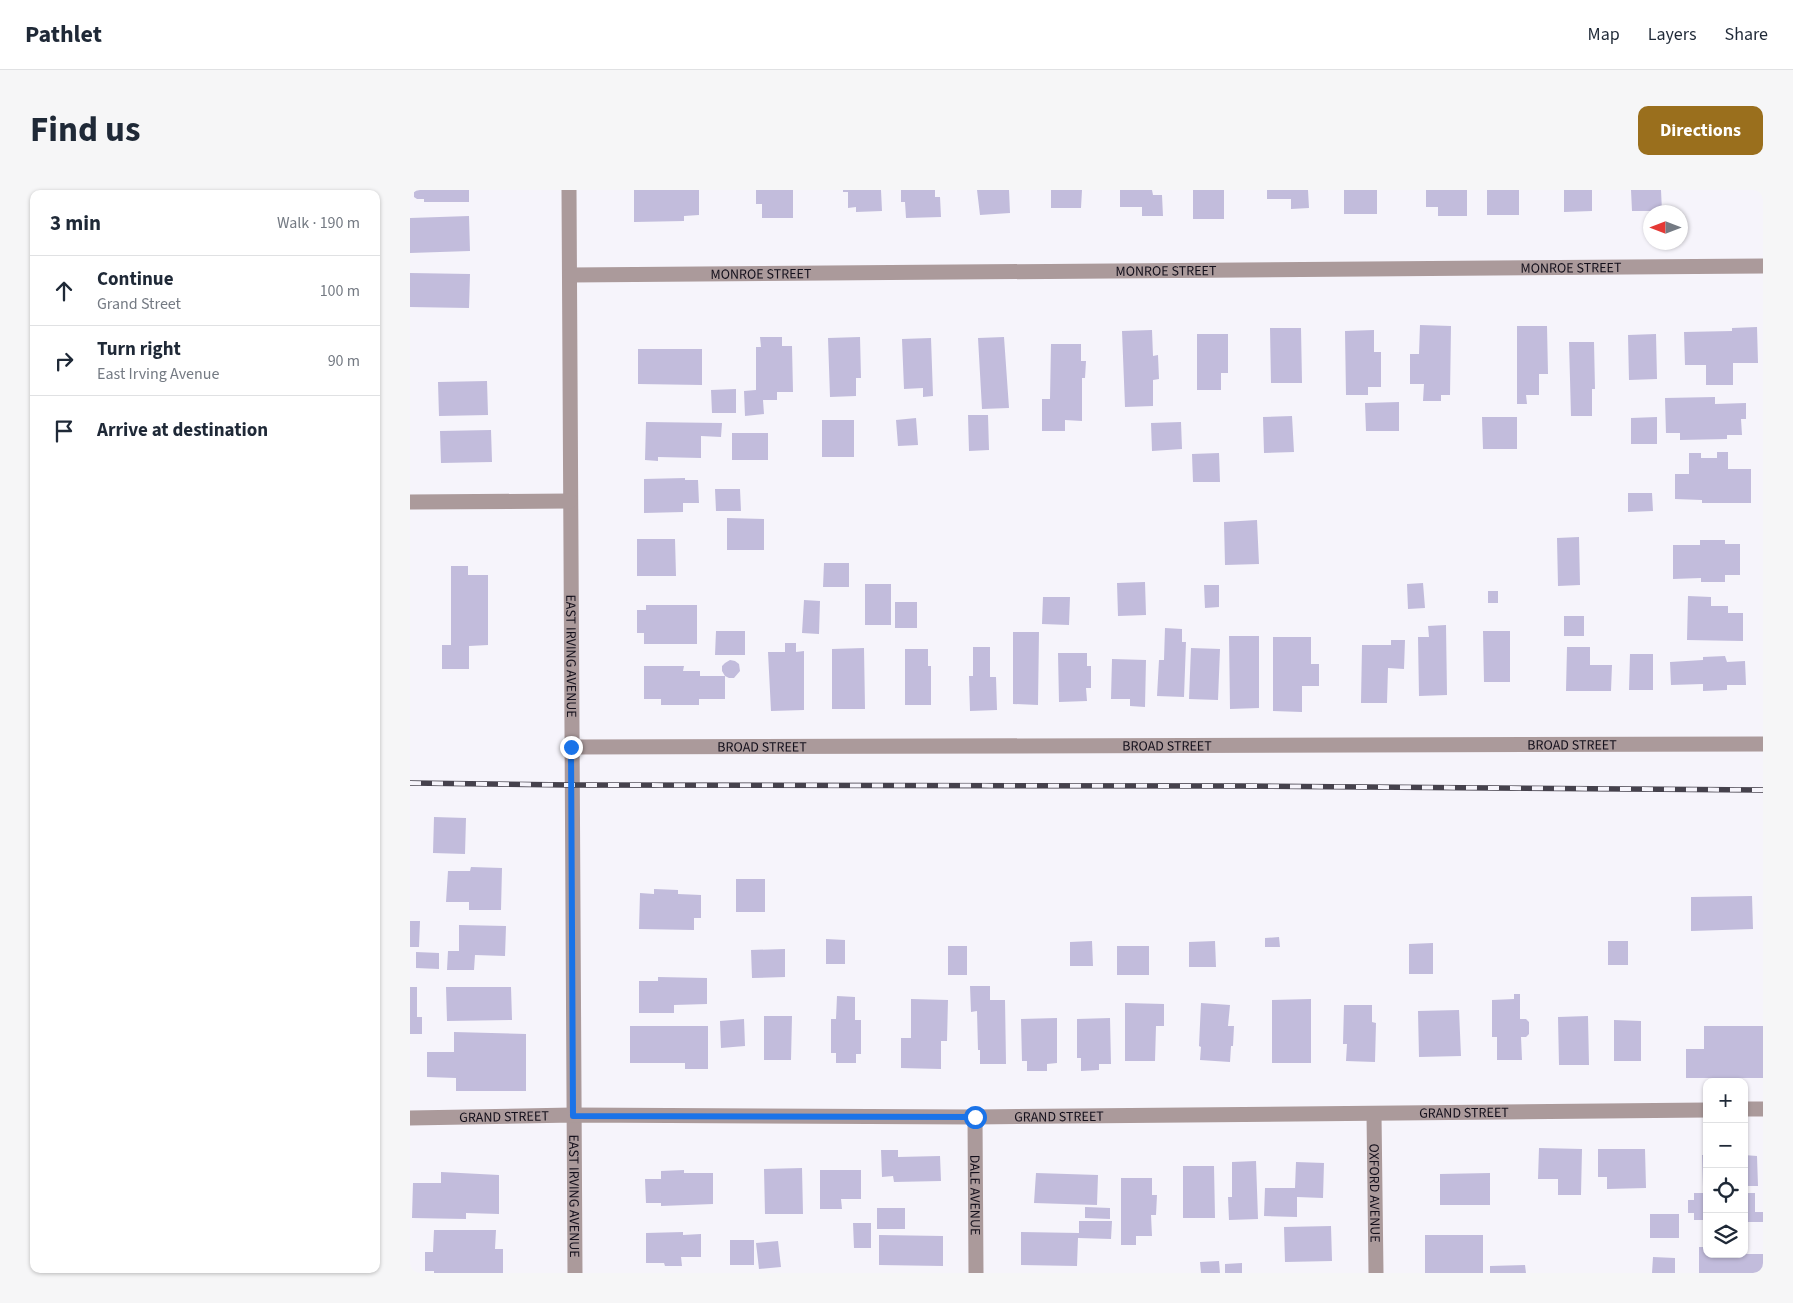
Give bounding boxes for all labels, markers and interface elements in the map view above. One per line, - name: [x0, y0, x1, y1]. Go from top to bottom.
- text: Pathlet: [25, 17, 102, 52]
- text: Map: [1588, 22, 1620, 47]
- text: Layers: [1648, 22, 1697, 47]
- text: Share: [1725, 22, 1768, 47]
- text: Find us: [30, 105, 140, 155]
- button: Directions: [1638, 106, 1763, 155]
- north arrow: [1643, 205, 1688, 250]
- text: 3 min: [50, 208, 101, 238]
- text: Walk · 190 m: [277, 212, 360, 234]
- street label: MONROE STREET: [1520, 258, 1622, 279]
- street label: MONROE STREET: [1115, 261, 1217, 282]
- street label: MONROE STREET: [710, 264, 812, 285]
- text: Continue: [97, 266, 174, 293]
- icon: ahead: [50, 277, 78, 305]
- text: 100 m: [320, 280, 360, 302]
- text: Grand Street: [97, 293, 181, 315]
- text: Turn right: [97, 336, 181, 363]
- icon: right: [50, 347, 78, 375]
- text: 90 m: [328, 350, 360, 372]
- text: East Irving Avenue: [97, 363, 219, 385]
- icon: arrive: [50, 417, 78, 445]
- text: Arrive at destination: [97, 417, 268, 444]
- street label: EAST IRVING AVENUE: [560, 594, 581, 718]
- street label: BROAD STREET: [1527, 735, 1617, 756]
- route end: [560, 736, 583, 759]
- street label: BROAD STREET: [1122, 736, 1212, 757]
- street label: BROAD STREET: [717, 737, 807, 758]
- map controls: [1703, 1078, 1748, 1258]
- button: +: [1703, 1078, 1748, 1123]
- street label: GRAND STREET: [1419, 1103, 1509, 1124]
- street label: GRAND STREET: [459, 1106, 549, 1128]
- route start: [964, 1106, 987, 1129]
- street label: GRAND STREET: [1014, 1107, 1104, 1128]
- button: −: [1703, 1123, 1748, 1168]
- street label: EAST IRVING AVENUE: [563, 1134, 584, 1258]
- street label: OXFORD AVENUE: [1363, 1143, 1385, 1243]
- street label: DALE AVENUE: [964, 1155, 985, 1235]
- button: locate: [1703, 1168, 1748, 1213]
- button: layers: [1703, 1213, 1748, 1258]

